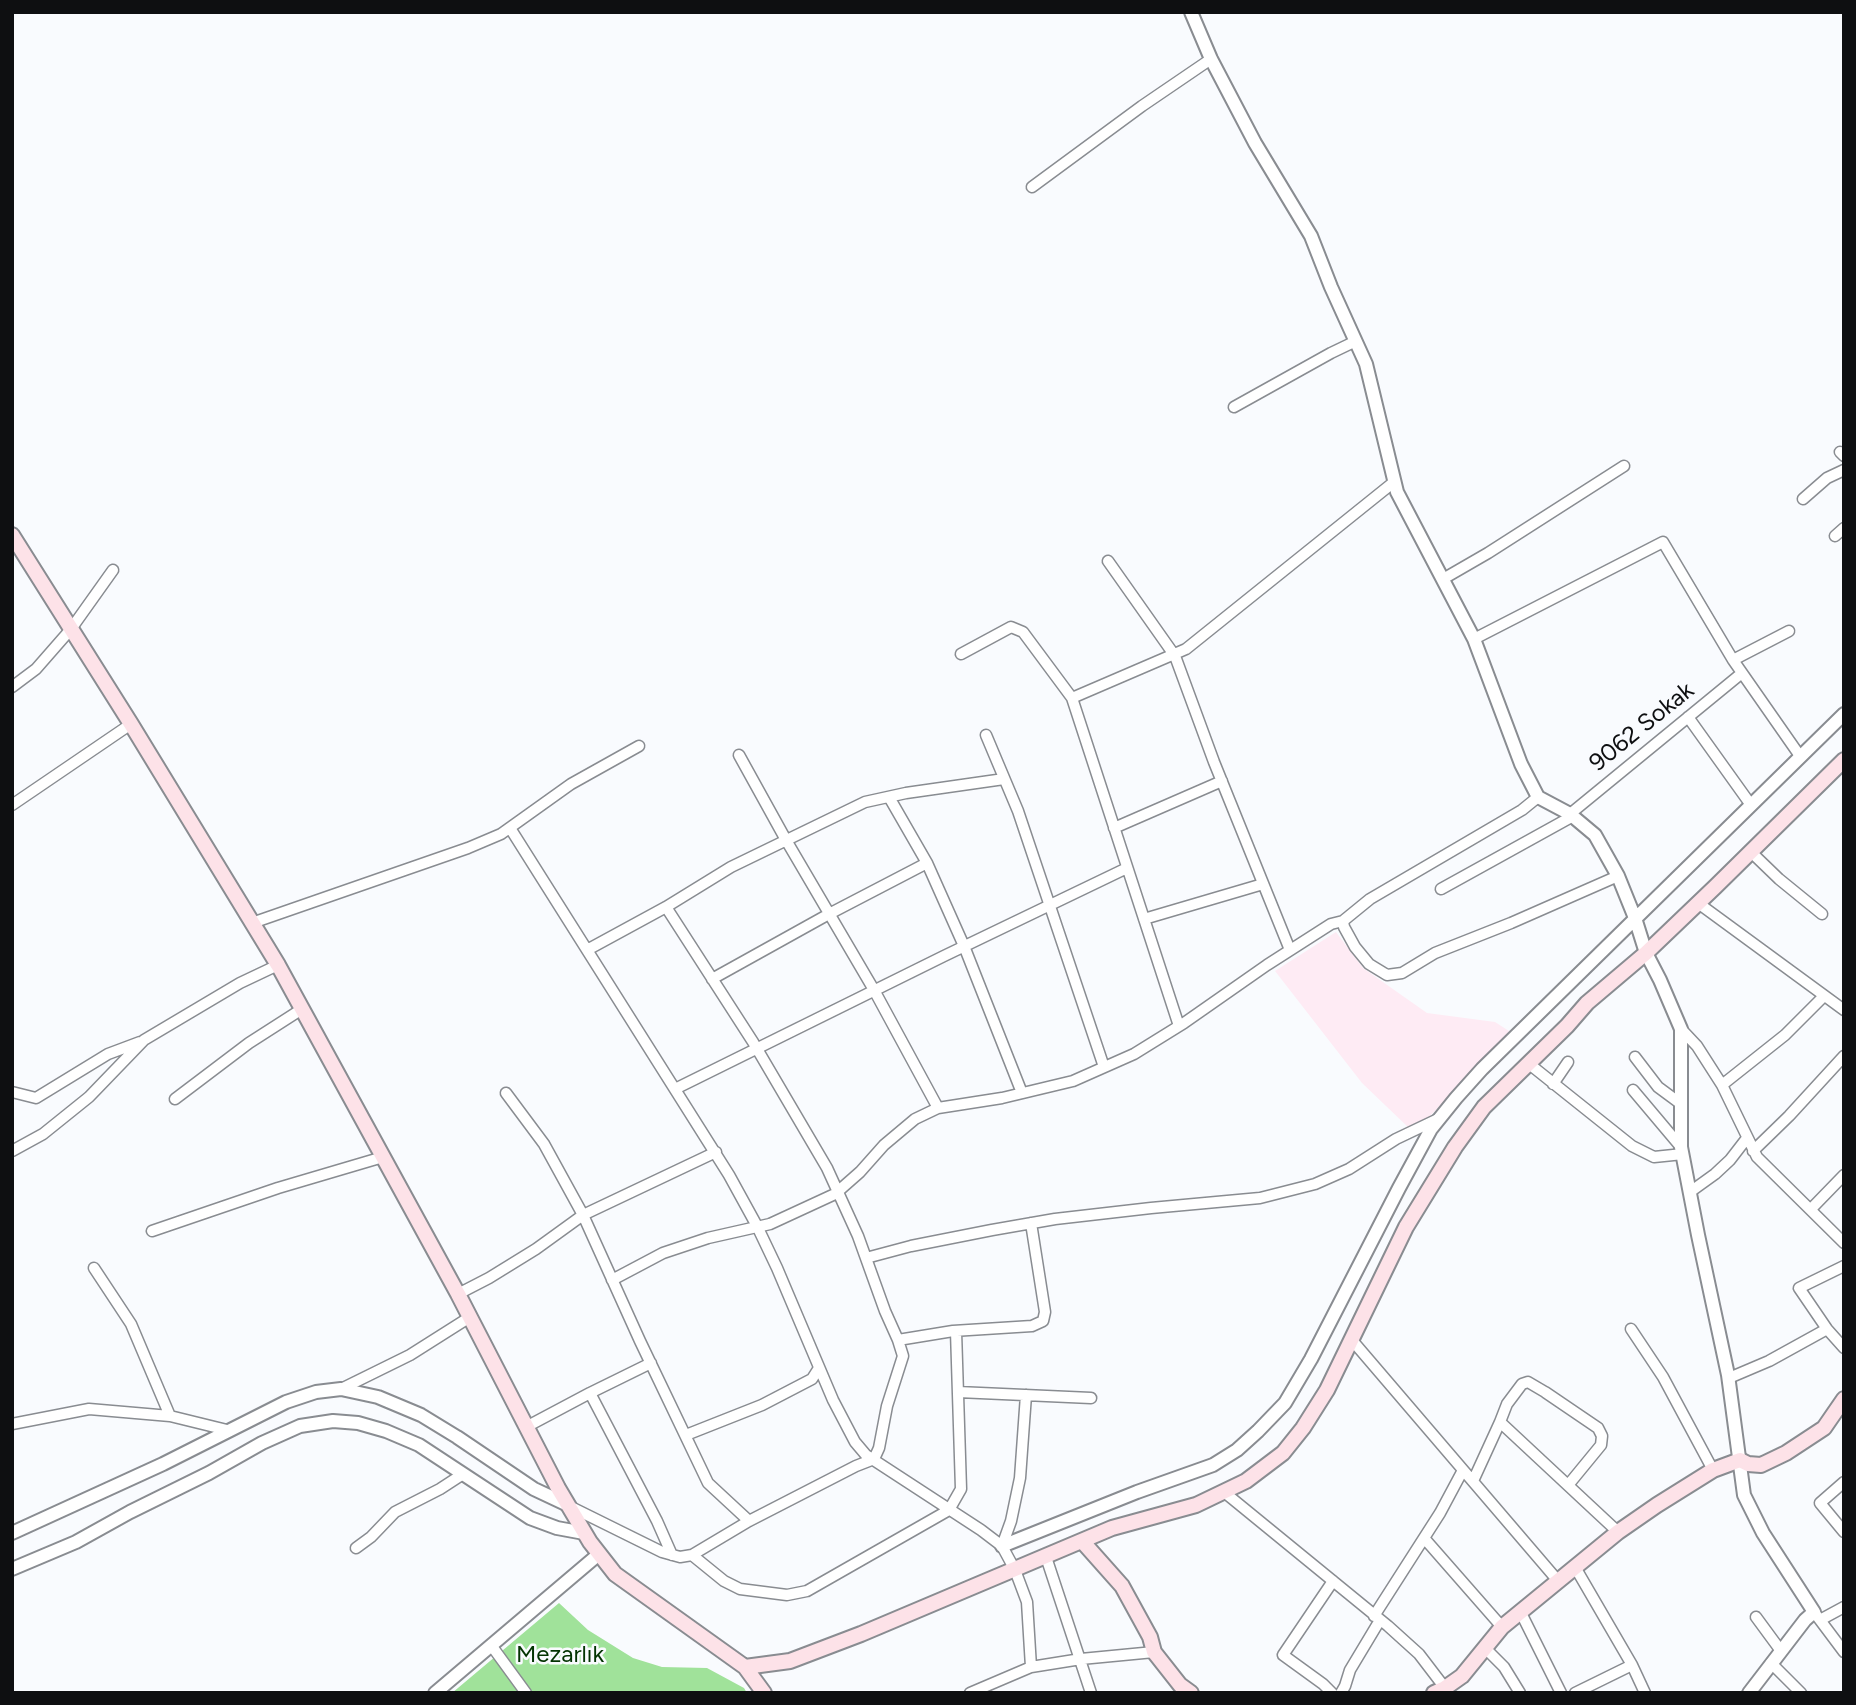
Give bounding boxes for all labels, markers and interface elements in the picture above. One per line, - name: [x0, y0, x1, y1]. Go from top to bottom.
- street label: 9062 Sokak: [1584, 676, 1700, 778]
- park label: Mezarlık: [516, 1641, 604, 1669]

